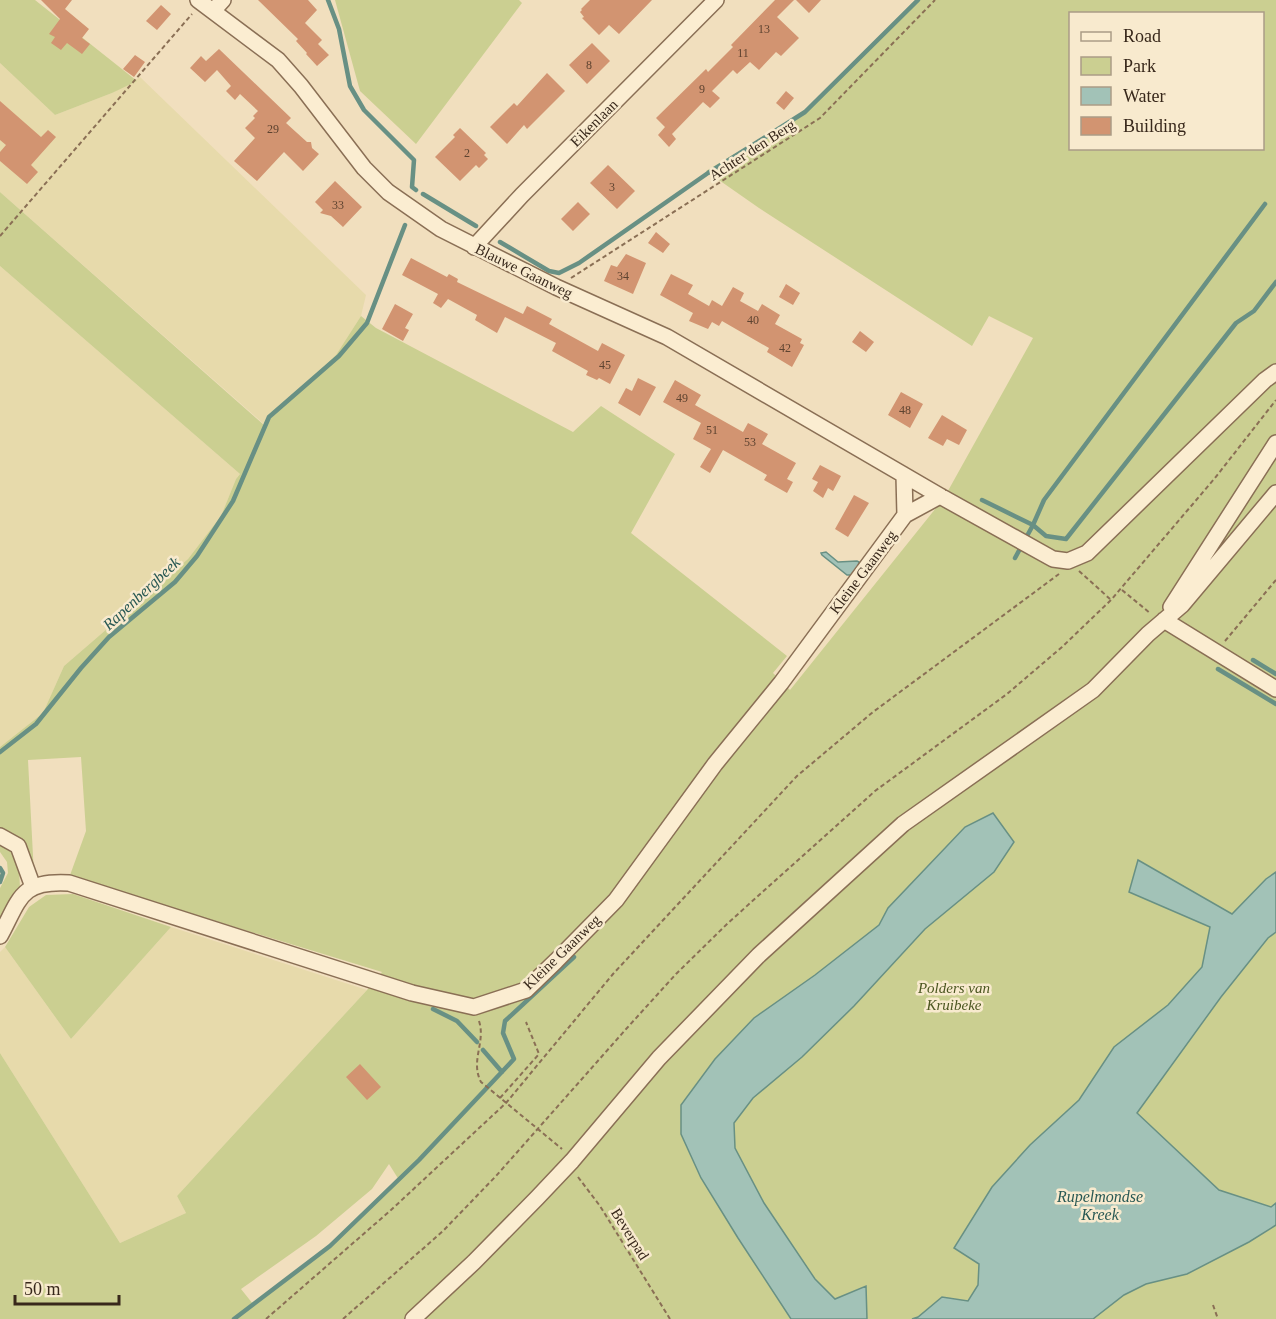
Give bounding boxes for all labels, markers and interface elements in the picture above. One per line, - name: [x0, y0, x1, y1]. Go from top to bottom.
- legend: [1069, 12, 1264, 150]
- house number: 13: [758, 22, 770, 36]
- text: Road: [1123, 26, 1161, 46]
- house number: 11: [737, 46, 749, 60]
- text: Park: [1123, 56, 1156, 76]
- house number: 8: [586, 58, 592, 72]
- house number: 9: [699, 82, 705, 96]
- text: Water: [1123, 86, 1166, 106]
- street label: Eikenlaan: [567, 96, 621, 150]
- street label: Achter den Berg: [706, 116, 798, 184]
- text: Building: [1123, 116, 1186, 136]
- house number: 29: [267, 122, 279, 136]
- house number: 2: [464, 146, 470, 160]
- house number: 3: [609, 180, 615, 194]
- house number: 33: [332, 198, 344, 212]
- street label: Blauwe Gaanweg: [473, 241, 576, 302]
- house number: 34: [617, 269, 629, 283]
- house number: 40: [747, 313, 759, 327]
- house number: 42: [779, 341, 791, 355]
- house number: 45: [599, 358, 611, 372]
- house number: 49: [676, 391, 688, 405]
- house number: 48: [899, 403, 911, 417]
- house number: 51: [706, 423, 718, 437]
- house number: 53: [744, 435, 756, 449]
- street label: Kleine Gaanweg: [826, 527, 900, 617]
- water label: Rapenbergbeek: [99, 553, 185, 635]
- street label: Kleine Gaanweg: [520, 911, 604, 993]
- park label: Polders van Kruibeke: [917, 980, 990, 1013]
- water label: Rupelmondse Kreek: [1056, 1188, 1143, 1223]
- street label: Beverpad: [608, 1205, 652, 1263]
- scale bar: [15, 1268, 118, 1306]
- text: 50 m: [24, 1279, 61, 1299]

